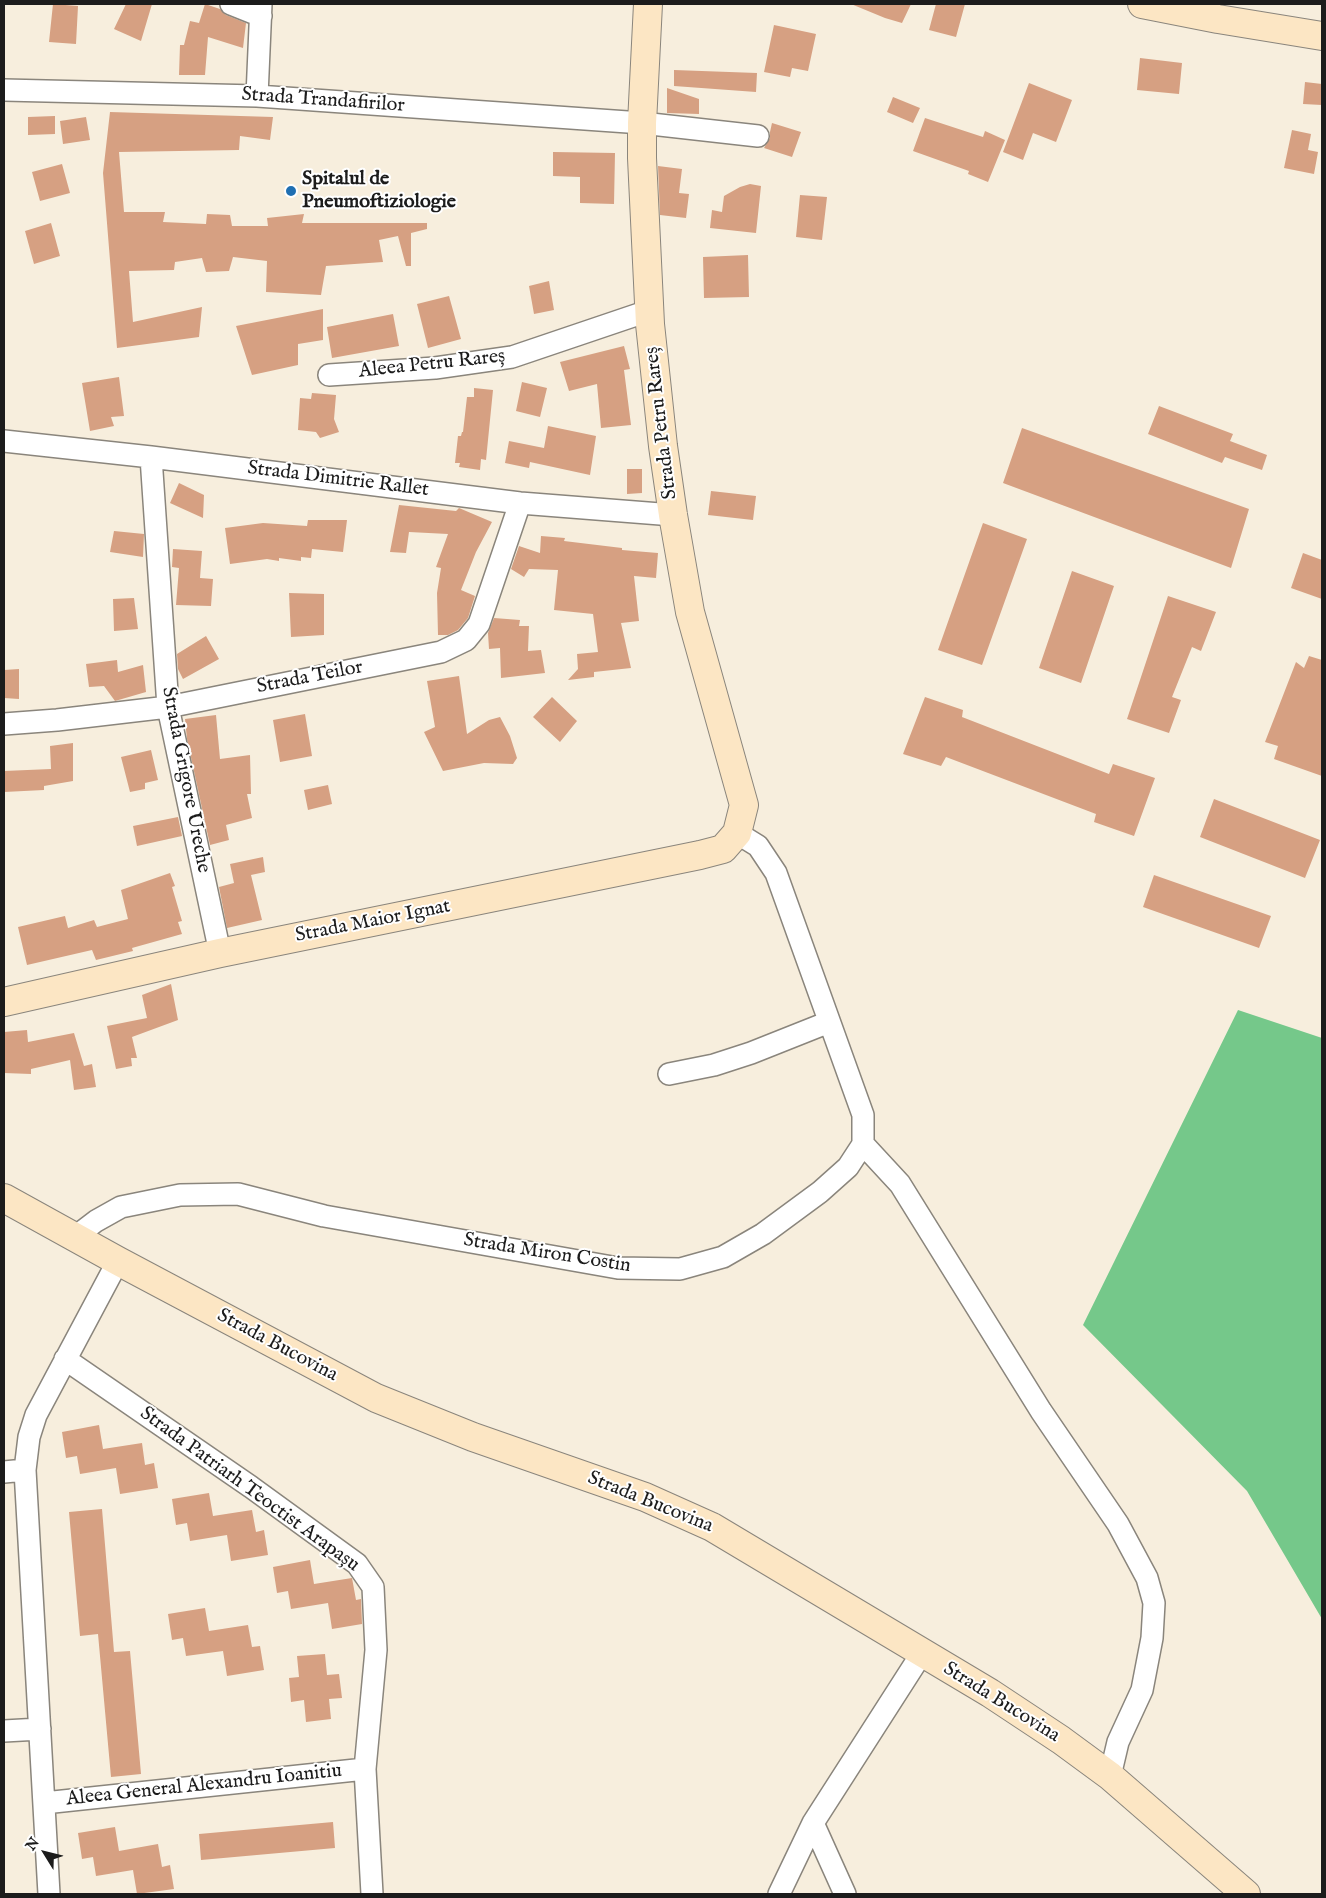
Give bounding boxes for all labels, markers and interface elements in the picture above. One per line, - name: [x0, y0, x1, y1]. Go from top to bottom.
- street label: Strada Trandafirilor: [241, 83, 405, 119]
- place label: Spitalul de Pneumoftiziologie: [302, 168, 456, 215]
- marker: Spitalul de Pneumoftiziologie: [284, 184, 298, 198]
- street label: Aleea Petru Rareș: [358, 345, 506, 385]
- street label: Strada Petru Rareș: [641, 345, 683, 501]
- street label: Strada Dimitrie Rallet: [246, 457, 430, 503]
- street label: Strada Teilor: [255, 656, 365, 700]
- street label: Strada Grigore Ureche: [155, 685, 215, 875]
- street label: Strada Maior Ignat: [293, 895, 453, 949]
- street label: Strada Miron Costin: [462, 1229, 632, 1279]
- street label: Strada Bucovina: [213, 1304, 341, 1388]
- street label: Strada Patriarh Teoctist Arapașu: [135, 1402, 363, 1578]
- street label: Strada Bucovina: [584, 1467, 716, 1539]
- street label: Strada Bucovina: [938, 1658, 1064, 1748]
- street label: Aleea General Alexandru Ioanitiu: [65, 1760, 343, 1812]
- north arrow: [20, 1828, 70, 1878]
- text: N: [22, 1834, 44, 1854]

